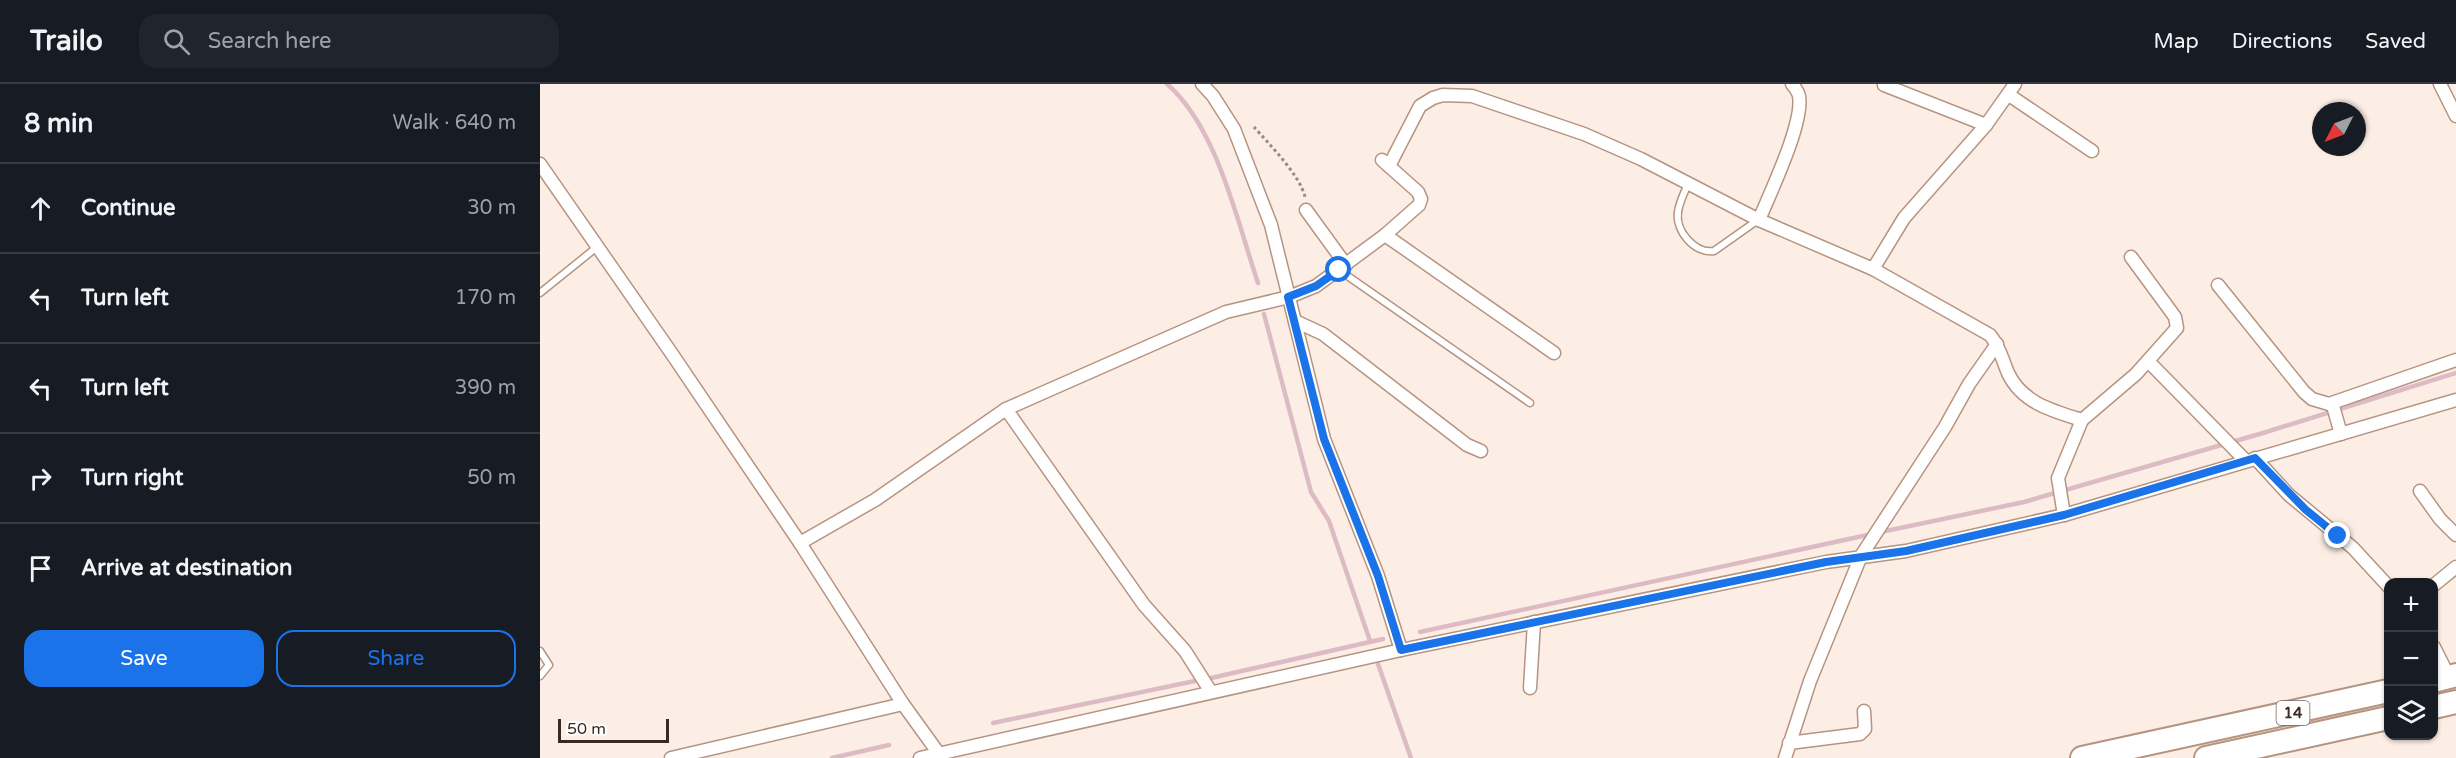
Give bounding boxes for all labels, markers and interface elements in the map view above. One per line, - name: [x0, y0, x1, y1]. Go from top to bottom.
- search box: [139, 14, 559, 68]
- text: Trailo: [30, 24, 103, 58]
- icon: search: [160, 25, 193, 58]
- text: Search here: [208, 28, 332, 54]
- text: Map: [2153, 29, 2199, 54]
- text: Directions: [2232, 29, 2332, 54]
- text: Saved: [2365, 29, 2426, 54]
- north arrow: [2312, 102, 2366, 156]
- text: 8 min: [24, 108, 93, 139]
- text: Walk · 640 m: [393, 111, 516, 135]
- icon: ahead: [24, 192, 57, 225]
- text: Continue: [81, 195, 176, 221]
- text: 30 m: [467, 196, 516, 220]
- route start: [1325, 256, 1351, 282]
- icon: left: [24, 282, 57, 315]
- text: Turn left: [81, 285, 169, 311]
- text: 170 m: [455, 286, 516, 310]
- icon: left: [24, 372, 57, 405]
- text: Turn left: [81, 375, 169, 401]
- text: 390 m: [455, 376, 516, 400]
- icon: right: [24, 462, 57, 495]
- text: Turn right: [81, 465, 183, 491]
- text: 50 m: [467, 466, 516, 490]
- route end: [2324, 522, 2350, 548]
- icon: arrive: [24, 552, 57, 585]
- text: Arrive at destination: [81, 555, 292, 581]
- map controls: [2384, 578, 2438, 740]
- button: +: [2384, 578, 2438, 632]
- button: Save: [24, 630, 264, 687]
- button: Share: [276, 630, 516, 687]
- button: −: [2384, 632, 2438, 686]
- button: layers: [2384, 686, 2438, 740]
- road number: 14: [2276, 701, 2310, 725]
- scale bar: [558, 716, 669, 744]
- text: 50 m: [567, 719, 606, 739]

